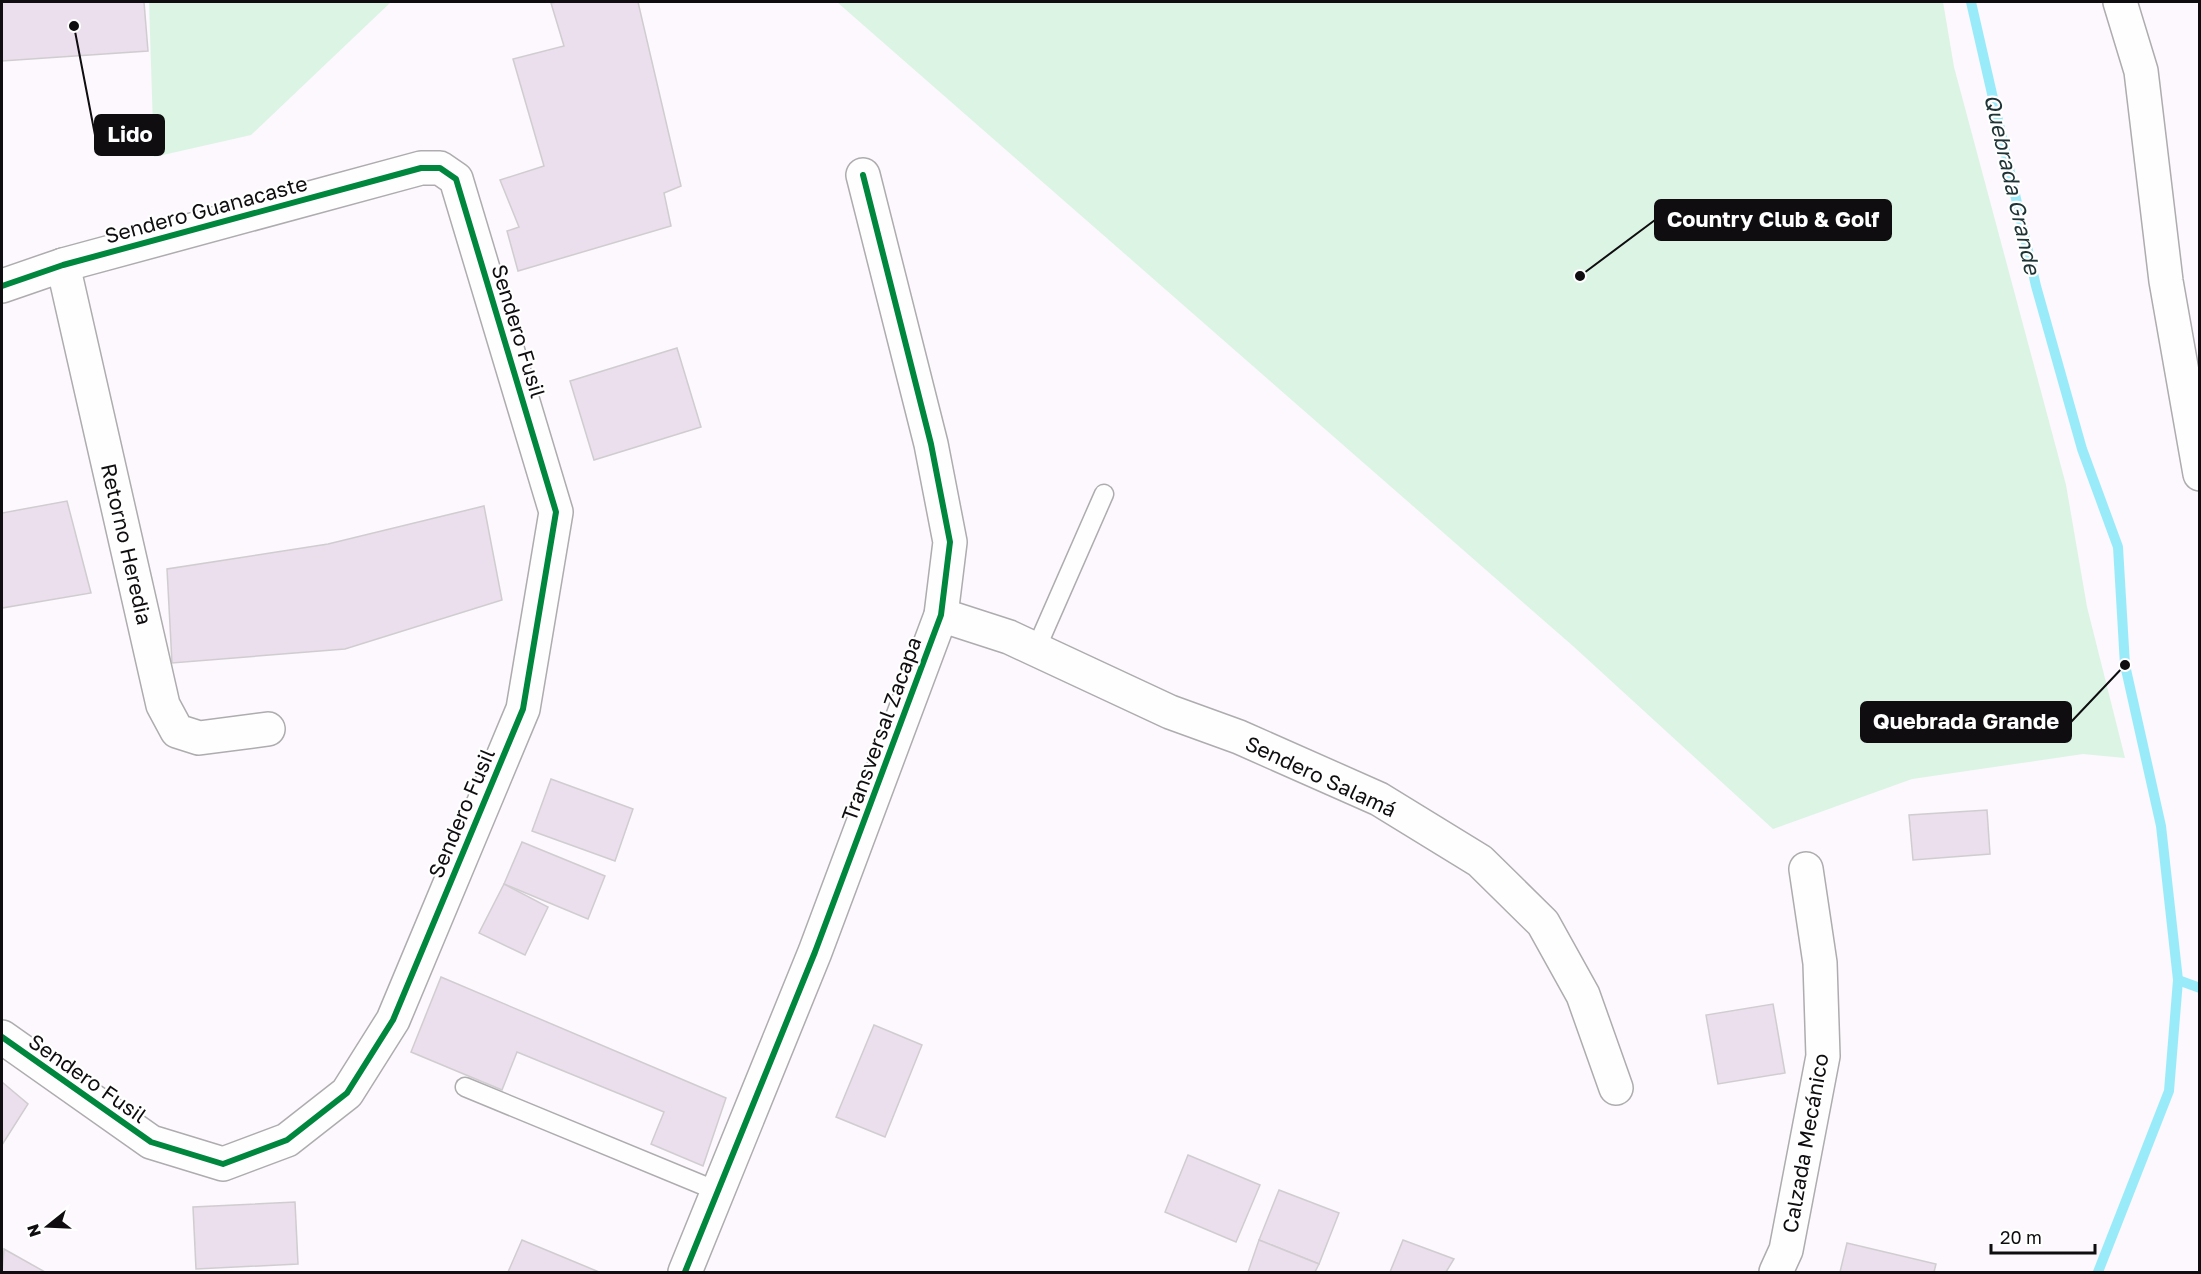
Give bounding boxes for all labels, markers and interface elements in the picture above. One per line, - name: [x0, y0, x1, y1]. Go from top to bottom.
- water label: Quebrada Grande: [1979, 91, 2047, 279]
- callout: Lido: [95, 115, 164, 155]
- text: Lido: [107, 120, 153, 147]
- street label: Sendero Guanacaste: [102, 169, 310, 249]
- callout: Country Club & Golf: [1655, 200, 1891, 240]
- text: Country Club & Golf: [1667, 205, 1879, 232]
- street label: Sendero Fusil: [486, 261, 552, 401]
- street label: Retorno Heredia: [96, 461, 158, 627]
- street label: Transversal Zacapa: [836, 633, 926, 825]
- callout: Quebrada Grande: [1861, 702, 2071, 742]
- text: Quebrada Grande: [1873, 707, 2059, 734]
- street label: Sendero Salamá: [1241, 730, 1401, 822]
- street label: Sendero Fusil: [422, 744, 500, 882]
- street label: Sendero Fusil: [24, 1028, 152, 1128]
- street label: Calzada Mecánico: [1776, 1051, 1834, 1235]
- north arrow: [18, 1196, 78, 1256]
- scale bar: [1991, 1217, 2094, 1255]
- text: N: [22, 1222, 45, 1240]
- text: 20 m: [2000, 1226, 2042, 1248]

